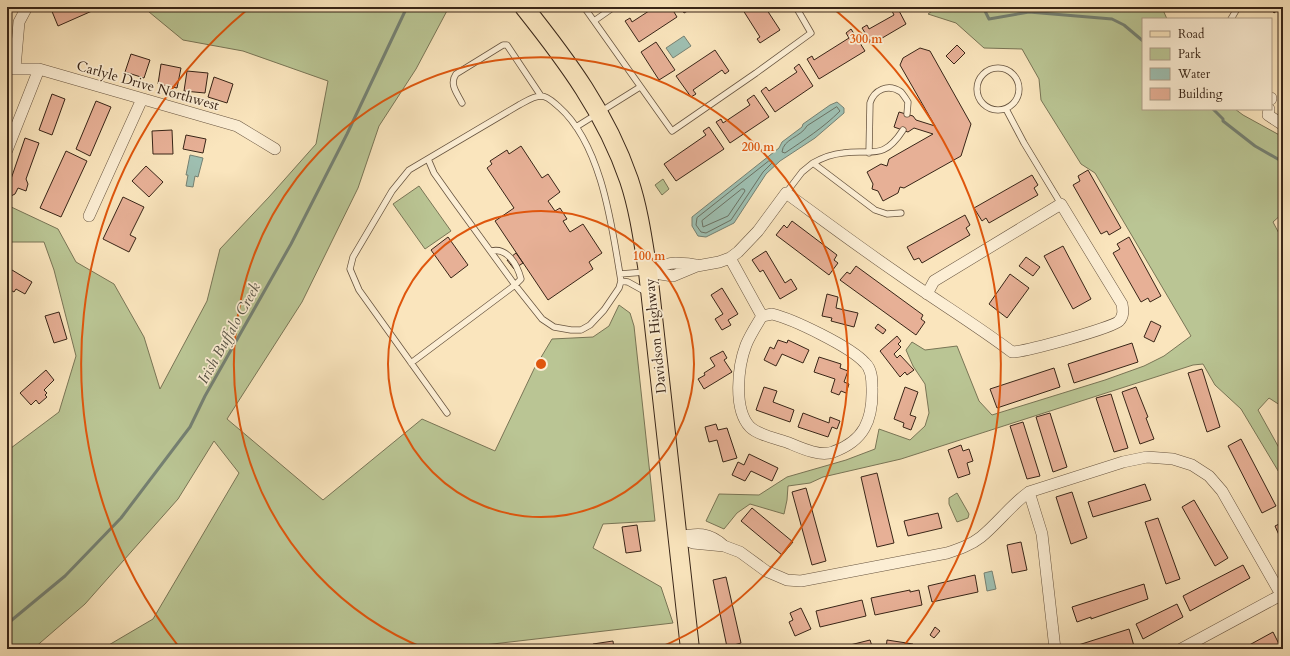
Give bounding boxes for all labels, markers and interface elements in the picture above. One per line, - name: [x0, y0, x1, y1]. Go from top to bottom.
- legend: [1142, 18, 1272, 110]
- text: Road: [1178, 26, 1205, 42]
- text: 300 m: [850, 31, 883, 47]
- text: Park: [1178, 46, 1202, 62]
- street label: Carlyle Drive Northwest: [74, 56, 222, 115]
- text: Water: [1177, 66, 1211, 82]
- text: Building: [1178, 86, 1223, 102]
- text: 200 m: [742, 139, 775, 155]
- text: 100 m: [633, 248, 666, 264]
- street label: Davidson Highway: [640, 277, 671, 394]
- water label: Irish Buffalo Creek: [193, 278, 265, 387]
- centre of rings: [534, 357, 548, 371]

